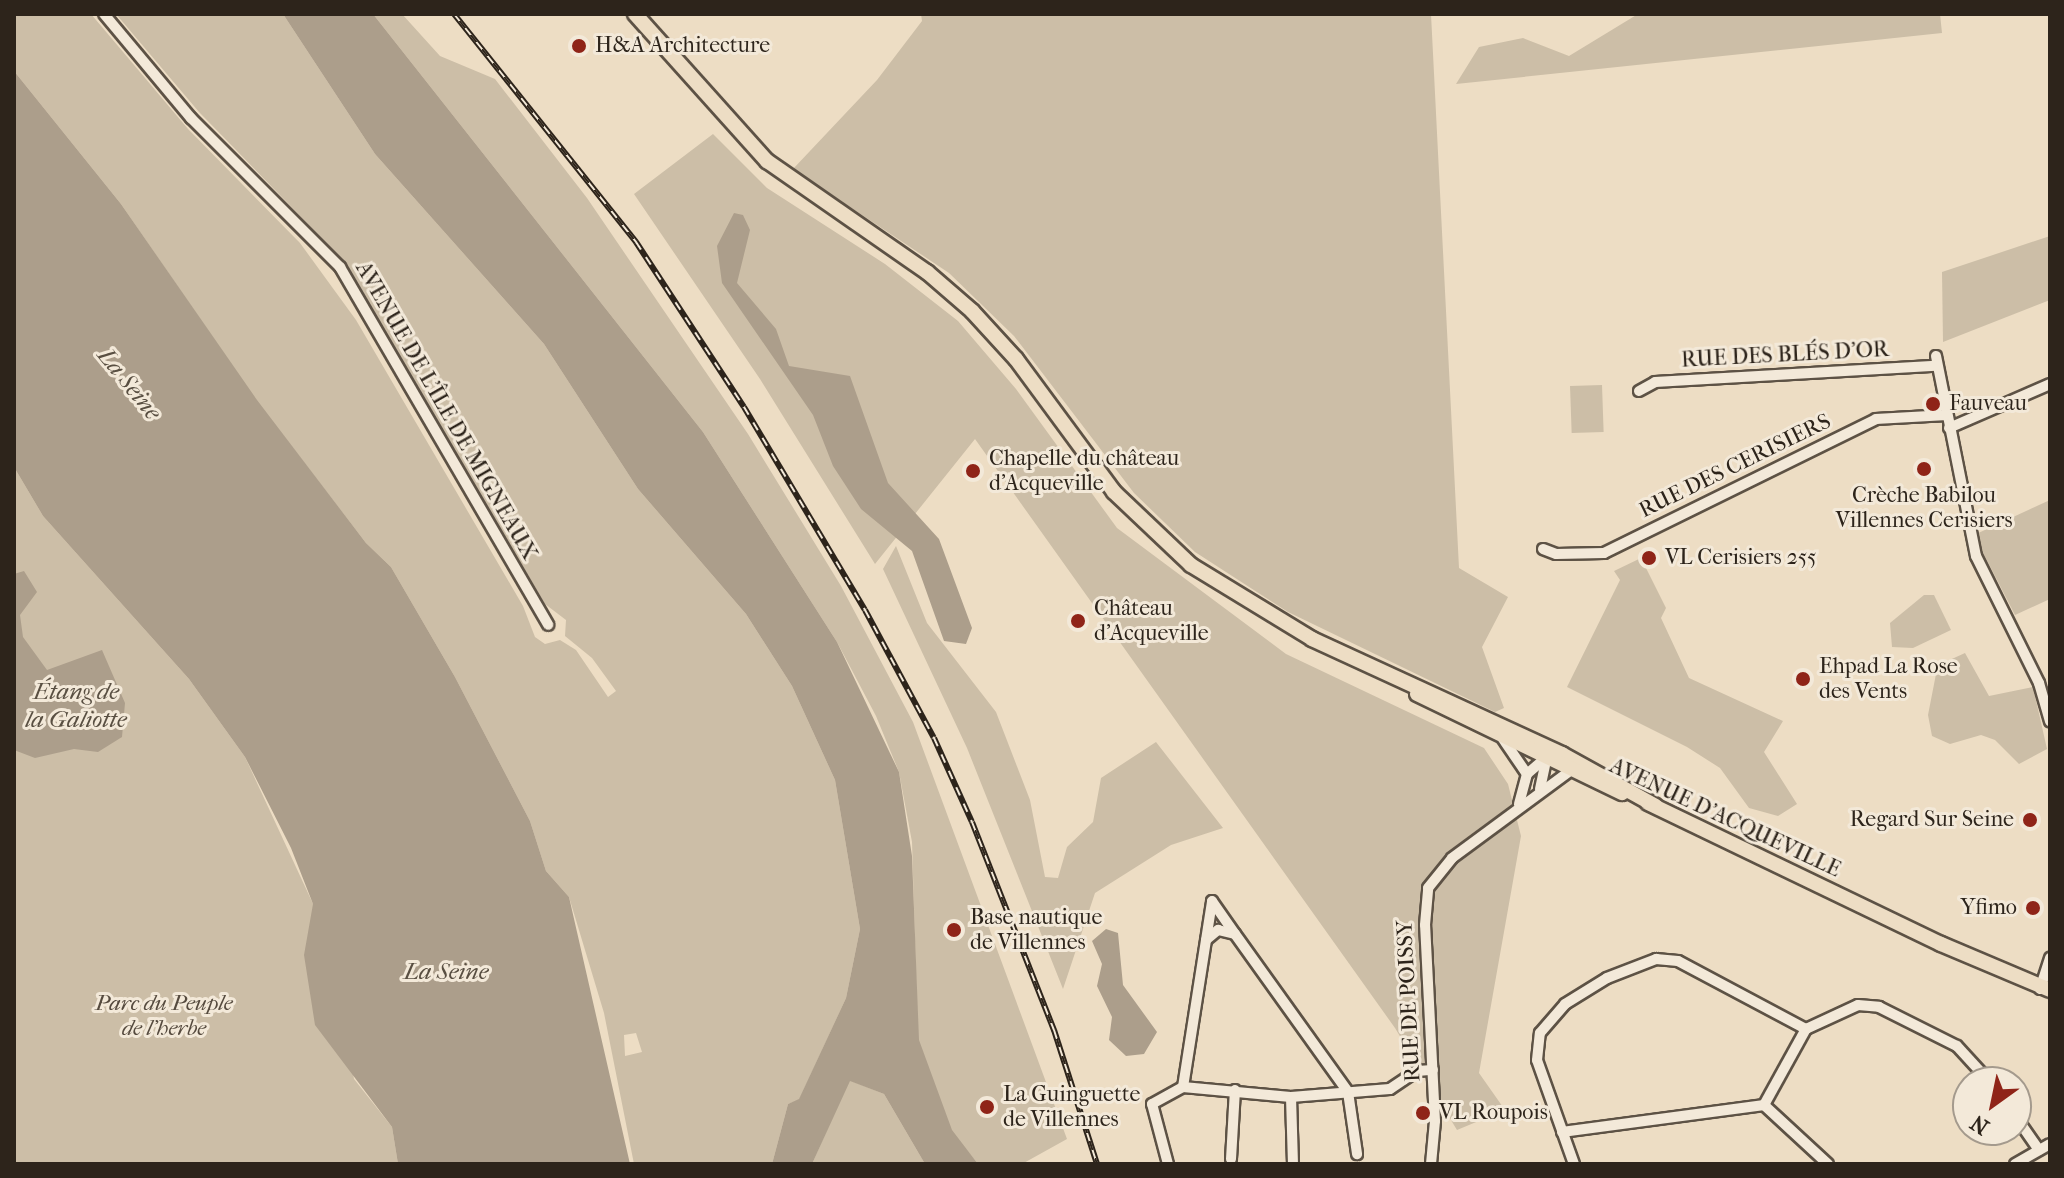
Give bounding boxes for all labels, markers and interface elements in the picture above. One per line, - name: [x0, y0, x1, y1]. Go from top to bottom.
- place label: H&A Architecture: [595, 33, 770, 59]
- marker: H&A Architecture: [570, 37, 588, 55]
- street label: AVENUE DE L'ÎLE DE MIGNEAUX: [349, 257, 543, 565]
- street label: RUE DES BLÉS D'OR: [1680, 336, 1890, 374]
- water label: La Seine: [91, 342, 167, 426]
- place label: Fauveau: [1949, 391, 2027, 417]
- marker: Fauveau: [1924, 395, 1942, 413]
- street label: RUE DES CERISIERS: [1635, 408, 1835, 524]
- place label: Chapelle du château d'Acqueville: [989, 445, 1179, 496]
- marker: Crèche Babilou Villennes Cerisiers: [1915, 460, 1933, 478]
- marker: Chapelle du château d'Acqueville: [964, 462, 982, 480]
- place label: Crèche Babilou Villennes Cerisiers: [1835, 482, 2013, 534]
- place label: VL Cerisiers 255: [1665, 545, 1817, 571]
- marker: VL Cerisiers 255: [1640, 549, 1658, 567]
- place label: Château d'Acqueville: [1094, 595, 1209, 646]
- marker: Château d'Acqueville: [1069, 612, 1087, 630]
- place label: Ehpad La Rose des Vents: [1819, 653, 1958, 704]
- marker: Ehpad La Rose des Vents: [1794, 670, 1812, 688]
- water label: Étang de la Galiotte: [25, 678, 127, 734]
- street label: AVENUE D'ACQUEVILLE: [1605, 753, 1845, 883]
- place label: Regard Sur Seine: [1850, 807, 2014, 833]
- marker: Regard Sur Seine: [2021, 811, 2039, 829]
- place label: Yfimo: [1960, 895, 2017, 921]
- marker: Yfimo: [2024, 899, 2042, 917]
- place label: Base nautique de Villennes: [970, 904, 1102, 956]
- street label: RUE DE POISSY: [1392, 920, 1426, 1082]
- marker: Base nautique de Villennes: [945, 921, 963, 939]
- water label: La Seine: [404, 958, 488, 986]
- park label: Parc du Peuple de l'herbe: [95, 990, 233, 1042]
- north arrow: [1952, 1066, 2032, 1146]
- place label: La Guinguette de Villennes: [1003, 1081, 1140, 1132]
- marker: La Guinguette de Villennes: [978, 1098, 996, 1116]
- place label: VL Roupois: [1439, 1100, 1548, 1126]
- marker: VL Roupois: [1414, 1104, 1432, 1122]
- text: N: [1966, 1109, 1994, 1140]

